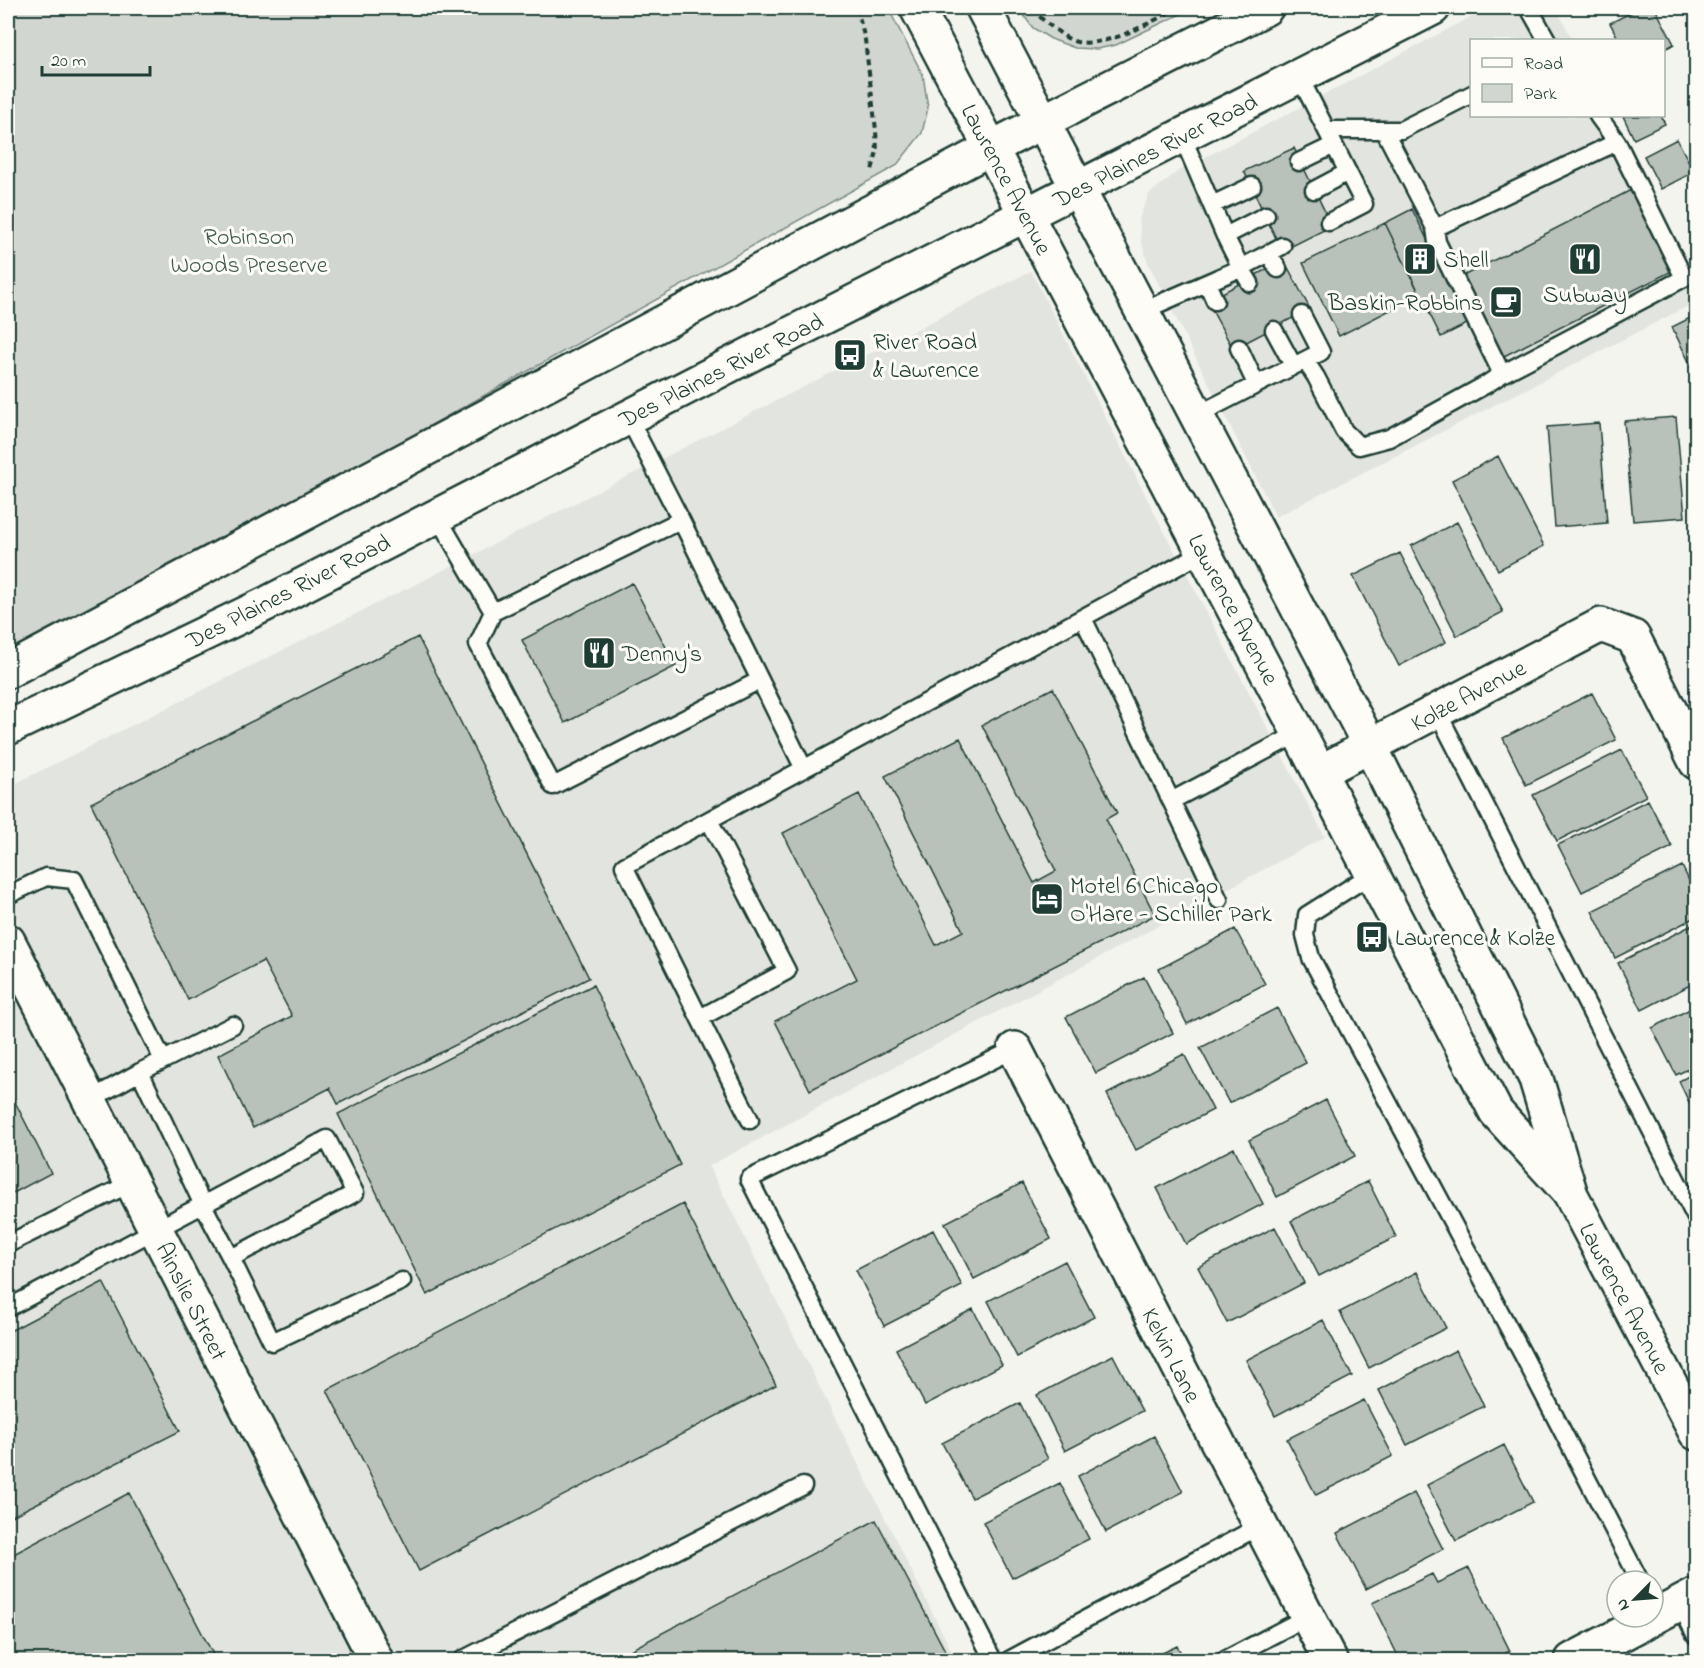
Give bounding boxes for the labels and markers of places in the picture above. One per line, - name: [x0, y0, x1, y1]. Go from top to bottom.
- building icon: Shell: [1402, 241, 1438, 277]
- restaurant icon: Subway: [1567, 241, 1603, 277]
- place label: Shell: [1443, 244, 1489, 279]
- place label: Subway: [1543, 279, 1627, 315]
- cafe icon: Baskin-Robbins: [1488, 284, 1524, 320]
- place label: Baskin-Robbins: [1327, 287, 1483, 322]
- place label: River Road & Lawrence: [873, 326, 979, 389]
- bus stop icon: River Road & Lawrence: [832, 337, 868, 373]
- restaurant icon: Denny's: [581, 635, 617, 671]
- place label: Denny's: [621, 638, 702, 674]
- place label: Motel 6 Chicago O'Hare - Schiller Park: [1070, 870, 1272, 933]
- hotel icon: Motel 6 Chicago O'Hare - Schiller Park: [1029, 881, 1065, 917]
- bus stop icon: Lawrence & Kolze: [1354, 919, 1390, 955]
- place label: Lawrence & Kolze: [1395, 922, 1555, 957]

